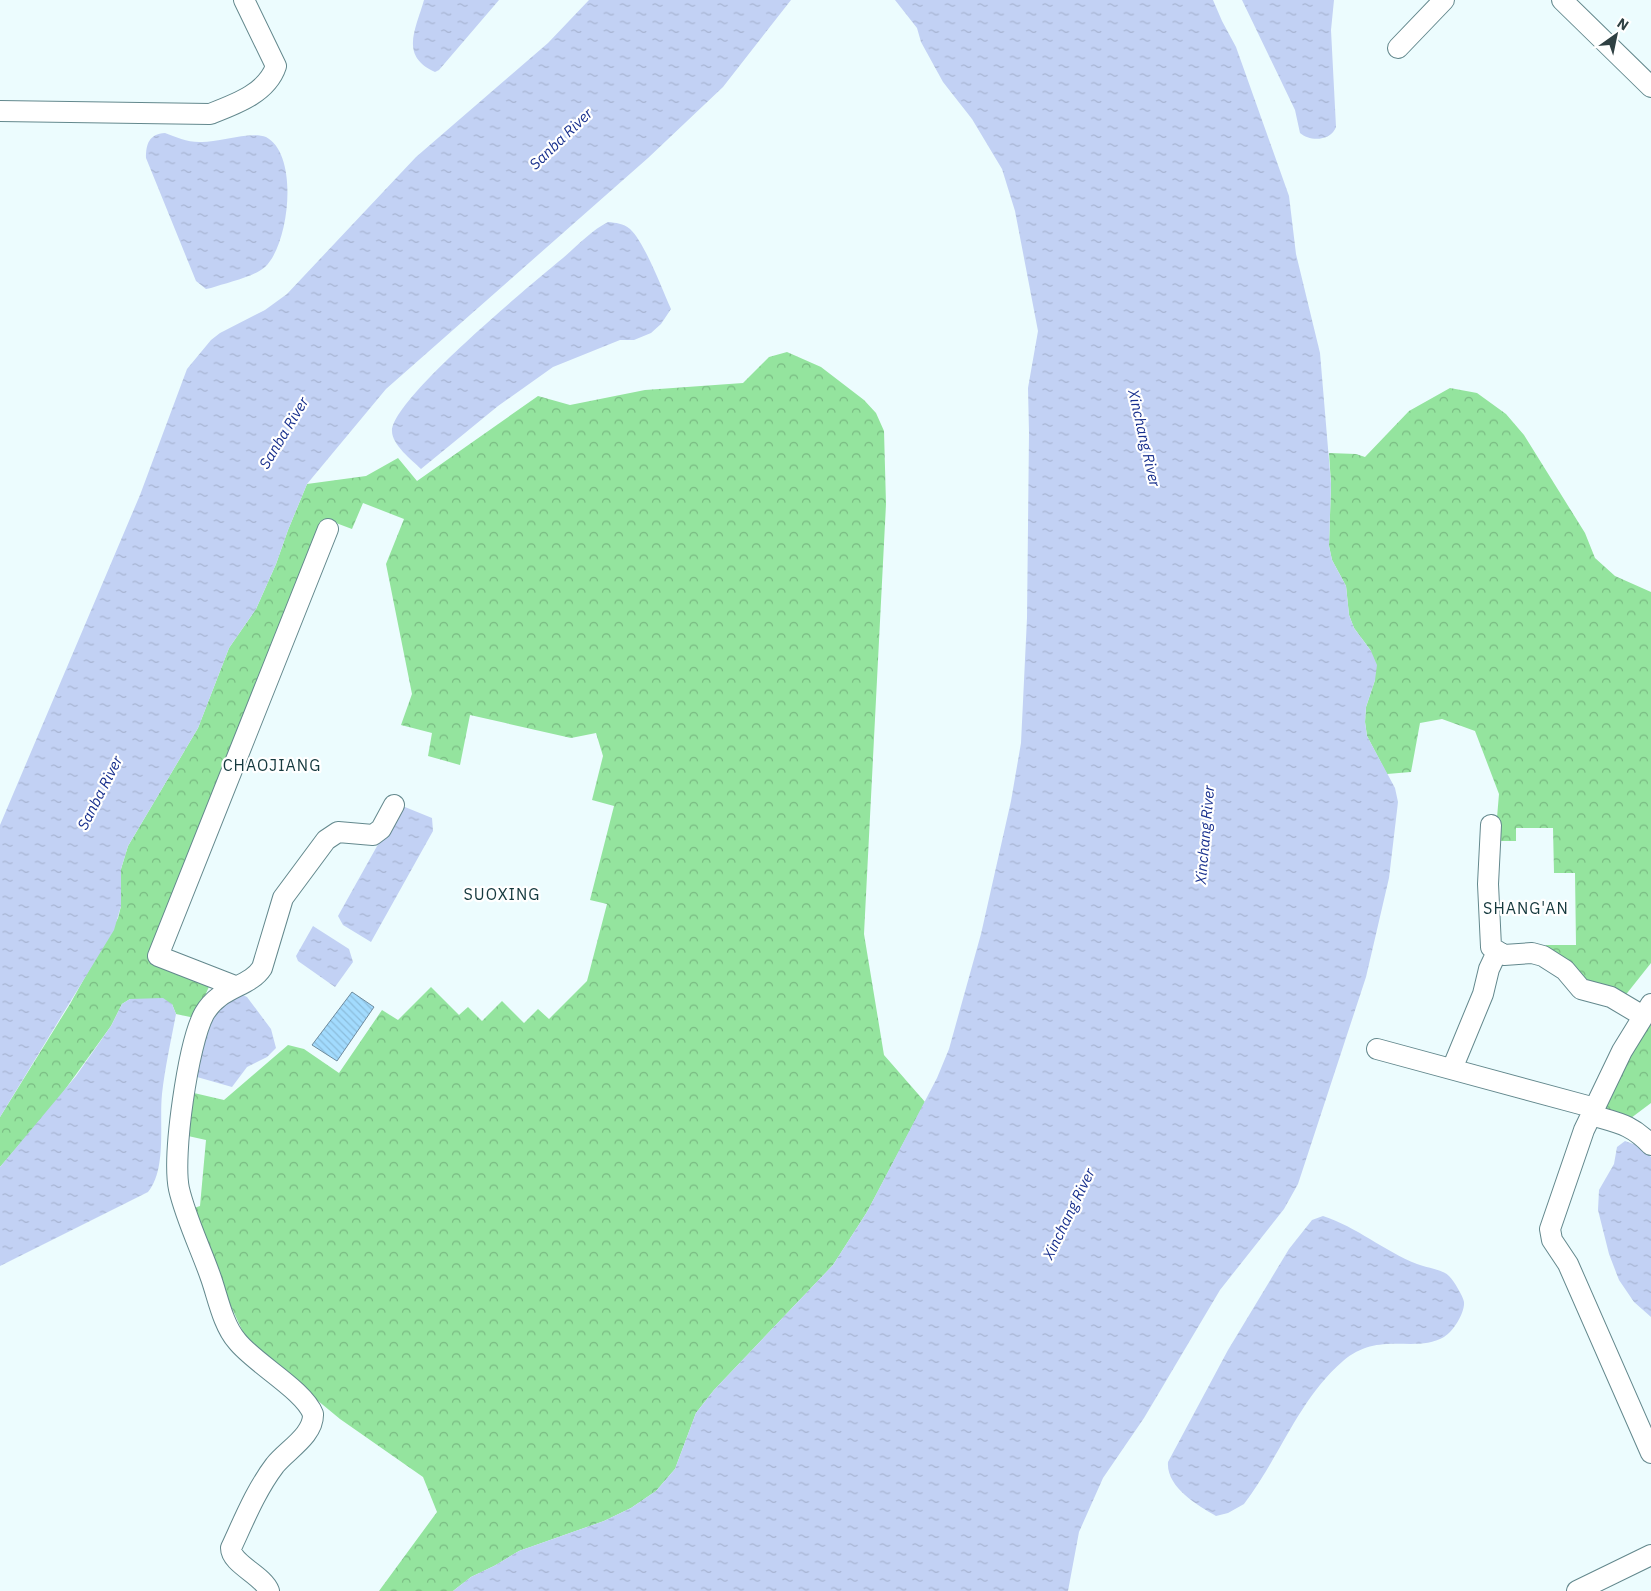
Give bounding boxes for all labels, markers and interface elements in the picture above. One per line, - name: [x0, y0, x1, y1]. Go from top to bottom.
- north arrow: [1591, 10, 1641, 60]
- text: N: [1614, 14, 1632, 34]
- water label: Sanba River: [525, 104, 597, 173]
- water label: Xinchang River: [1124, 386, 1165, 489]
- water label: Sanba River: [255, 393, 313, 472]
- water label: Sanba River: [73, 752, 127, 833]
- district label: CHAOJIANG: [223, 755, 321, 775]
- water label: Xinchang River: [1191, 784, 1218, 886]
- district label: SUOXING: [464, 884, 540, 904]
- district label: SHANG'AN: [1483, 898, 1569, 918]
- water label: Xinchang River: [1038, 1165, 1099, 1263]

